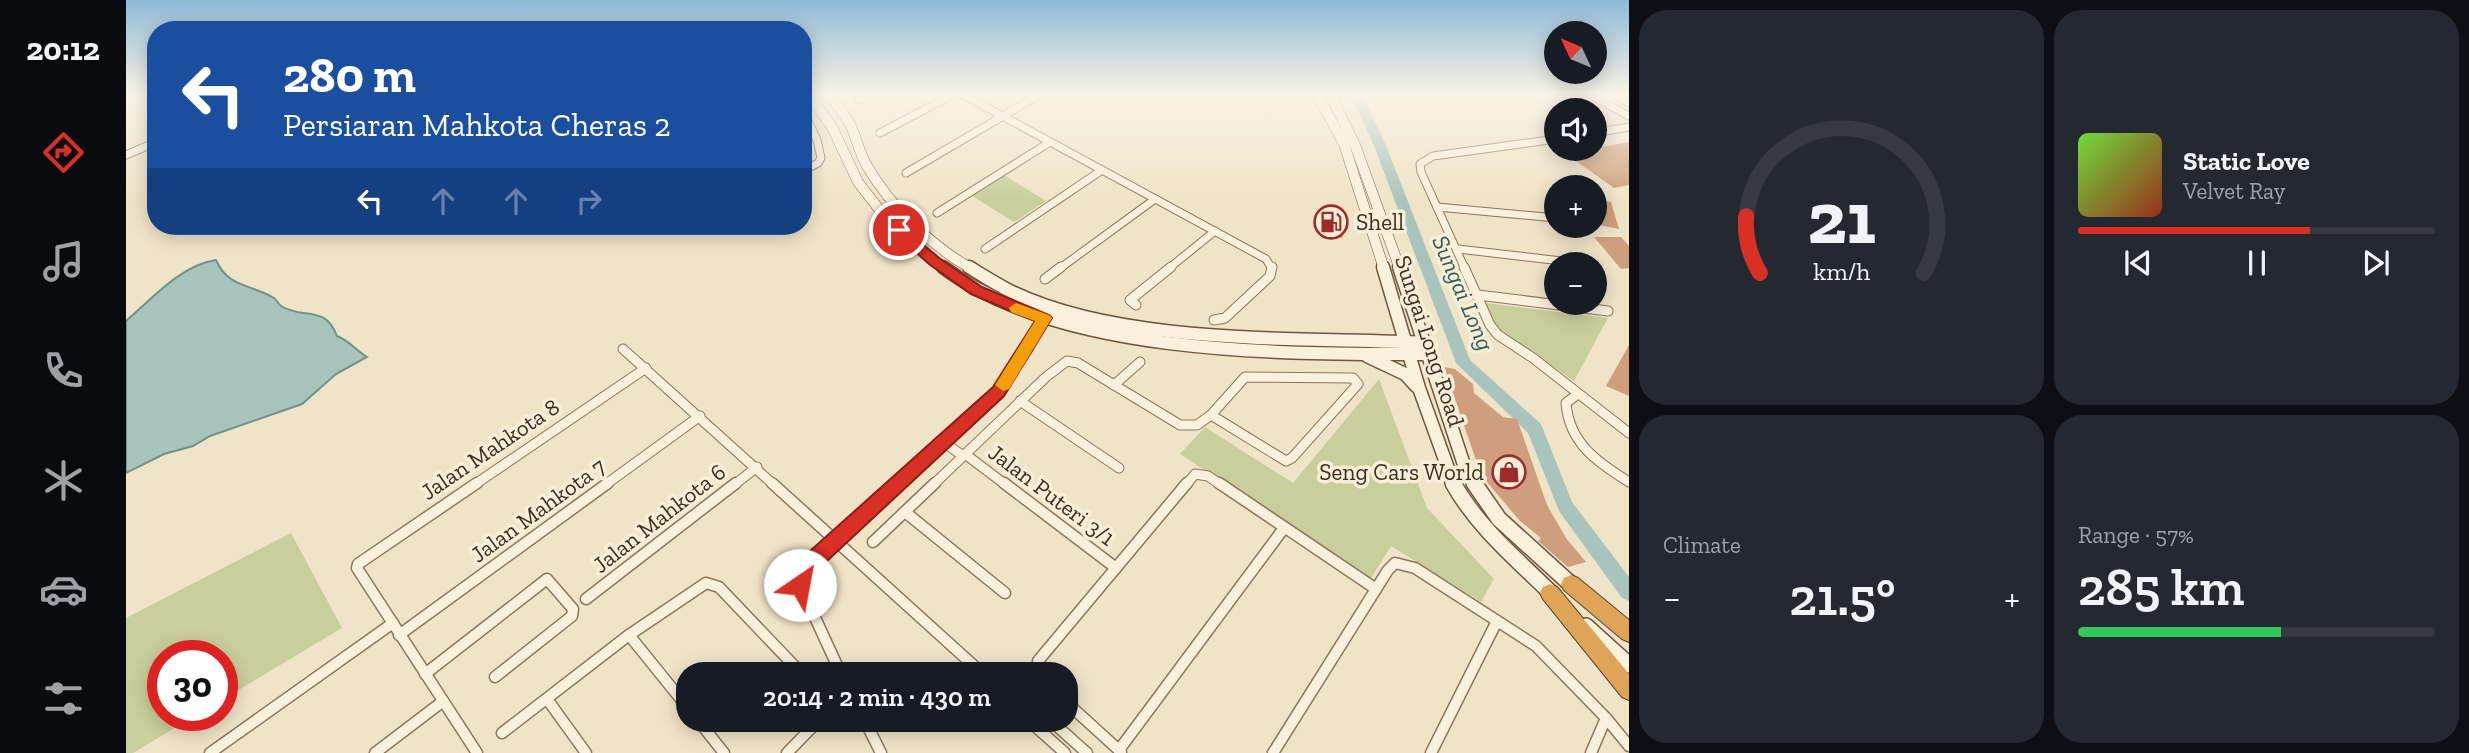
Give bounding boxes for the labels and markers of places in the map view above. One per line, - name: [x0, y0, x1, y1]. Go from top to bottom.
- pin: [869, 200, 929, 260]
- fuel station icon: Shell: [1312, 203, 1350, 241]
- place label: Shell: [1356, 208, 1404, 236]
- shop icon: Seng Cars World: [1490, 453, 1528, 491]
- place label: Seng Cars World: [1319, 458, 1484, 486]

